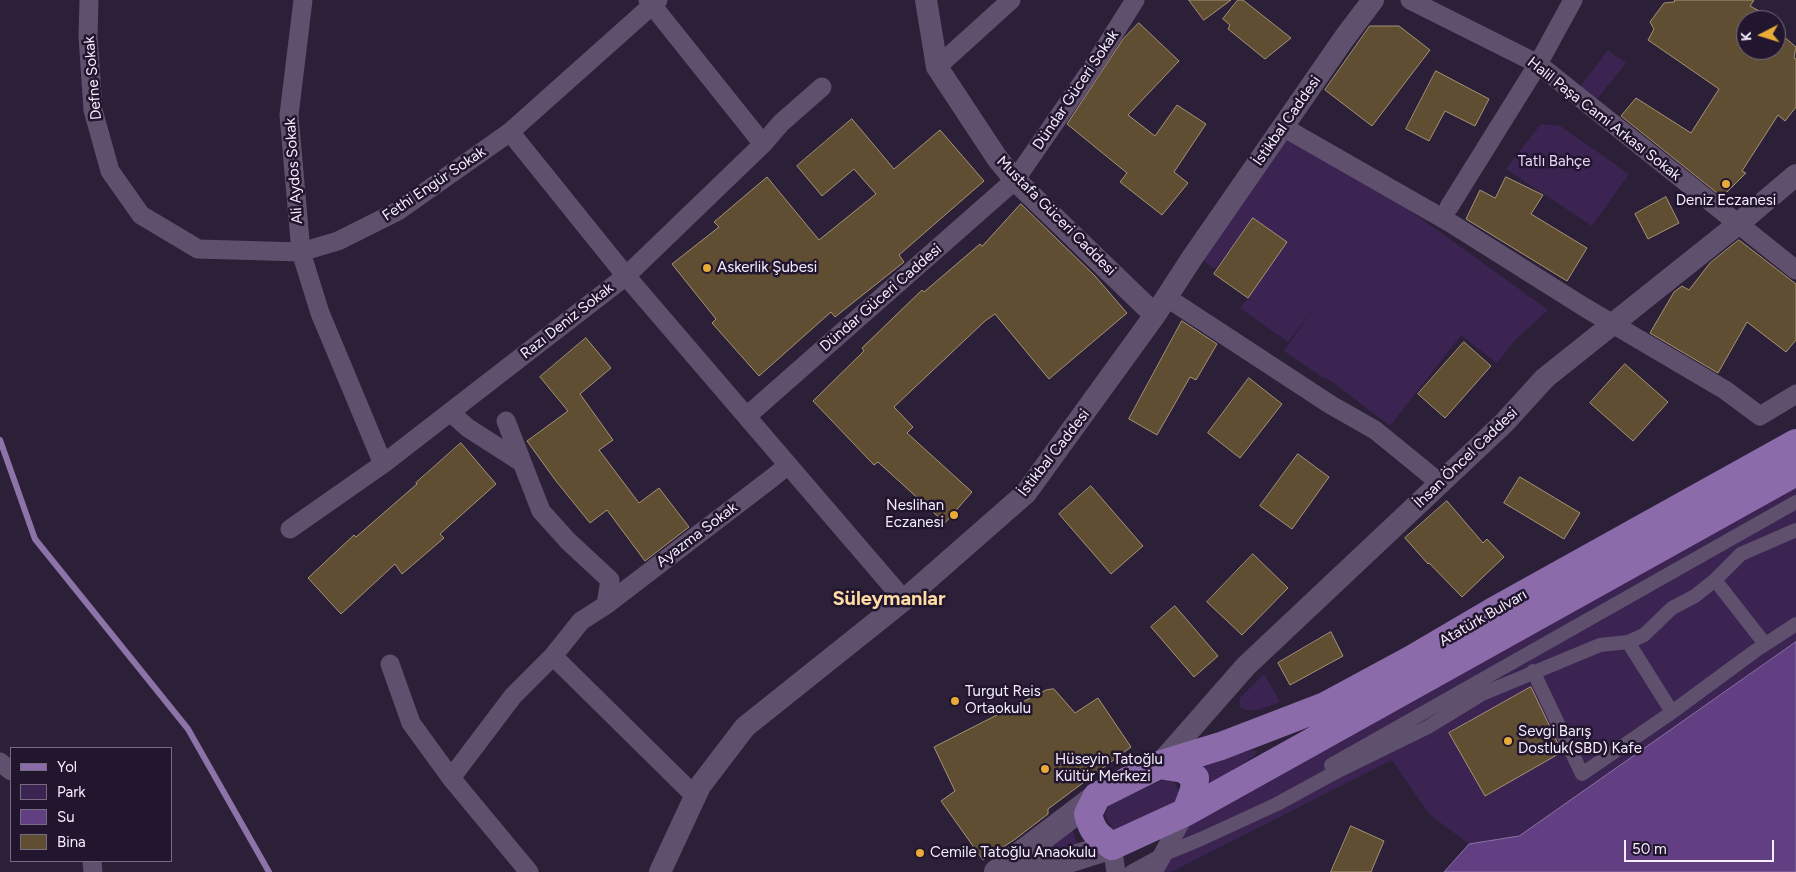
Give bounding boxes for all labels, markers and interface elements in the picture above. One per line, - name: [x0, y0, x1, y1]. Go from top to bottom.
- north arrow: [1736, 10, 1786, 60]
- street label: Dündar Güceri Sokak: [1029, 27, 1123, 153]
- text: K: [1738, 31, 1755, 42]
- street label: Defne Sokak: [80, 35, 106, 121]
- street label: Halil Paşa Cami Arkası Sokak: [1524, 53, 1684, 185]
- street label: İstikbal Caddesi: [1249, 73, 1325, 169]
- street label: Ali Aydos Sokak: [281, 117, 307, 225]
- street label: Fethi Engür Sokak: [379, 143, 489, 225]
- street label: Mustafa Güceri Caddesi: [993, 153, 1119, 279]
- park label: Tatlı Bahçe: [1518, 153, 1590, 171]
- marker: Deniz Eczanesi: [1720, 178, 1732, 190]
- place label: Deniz Eczanesi: [1676, 192, 1776, 210]
- street label: Dündar Güceri Caddesi: [816, 240, 946, 356]
- place label: Askerlik Şubesi: [717, 259, 817, 277]
- marker: Askerlik Şubesi: [701, 262, 713, 274]
- street label: Razı Deniz Sokak: [517, 279, 617, 363]
- street label: İhsan Öncel Caddesi: [1410, 404, 1522, 512]
- street label: İstikbal Caddesi: [1014, 406, 1094, 500]
- place label: Neslihan Eczanesi: [885, 497, 944, 532]
- street label: Ayazma Sokak: [653, 499, 741, 571]
- marker: Neslihan Eczanesi: [948, 509, 960, 521]
- street label: Atatürk Bulvarı: [1436, 586, 1530, 650]
- district label: Süleymanlar: [832, 587, 946, 611]
- place label: Turgut Reis Ortaokulu: [965, 683, 1041, 718]
- marker: Turgut Reis Ortaokulu: [949, 695, 961, 707]
- place label: Sevgi Barış Dostluk(SBD) Kafe: [1518, 723, 1642, 758]
- marker: Sevgi Barış Dostluk(SBD) Kafe: [1502, 735, 1514, 747]
- legend: [10, 747, 172, 862]
- place label: Hüseyin Tatoğlu Kültür Merkezi: [1055, 751, 1163, 786]
- text: Yol: [57, 758, 77, 776]
- marker: Hüseyin Tatoğlu Kültür Merkezi: [1039, 763, 1051, 775]
- text: Park: [57, 783, 86, 801]
- text: Su: [57, 808, 75, 826]
- scale bar: [1626, 830, 1776, 862]
- text: Bina: [57, 833, 86, 851]
- text: 50 m: [1632, 840, 1667, 858]
- place label: Cemile Tatoğlu Anaokulu: [930, 844, 1096, 862]
- marker: Cemile Tatoğlu Anaokulu: [914, 847, 926, 859]

